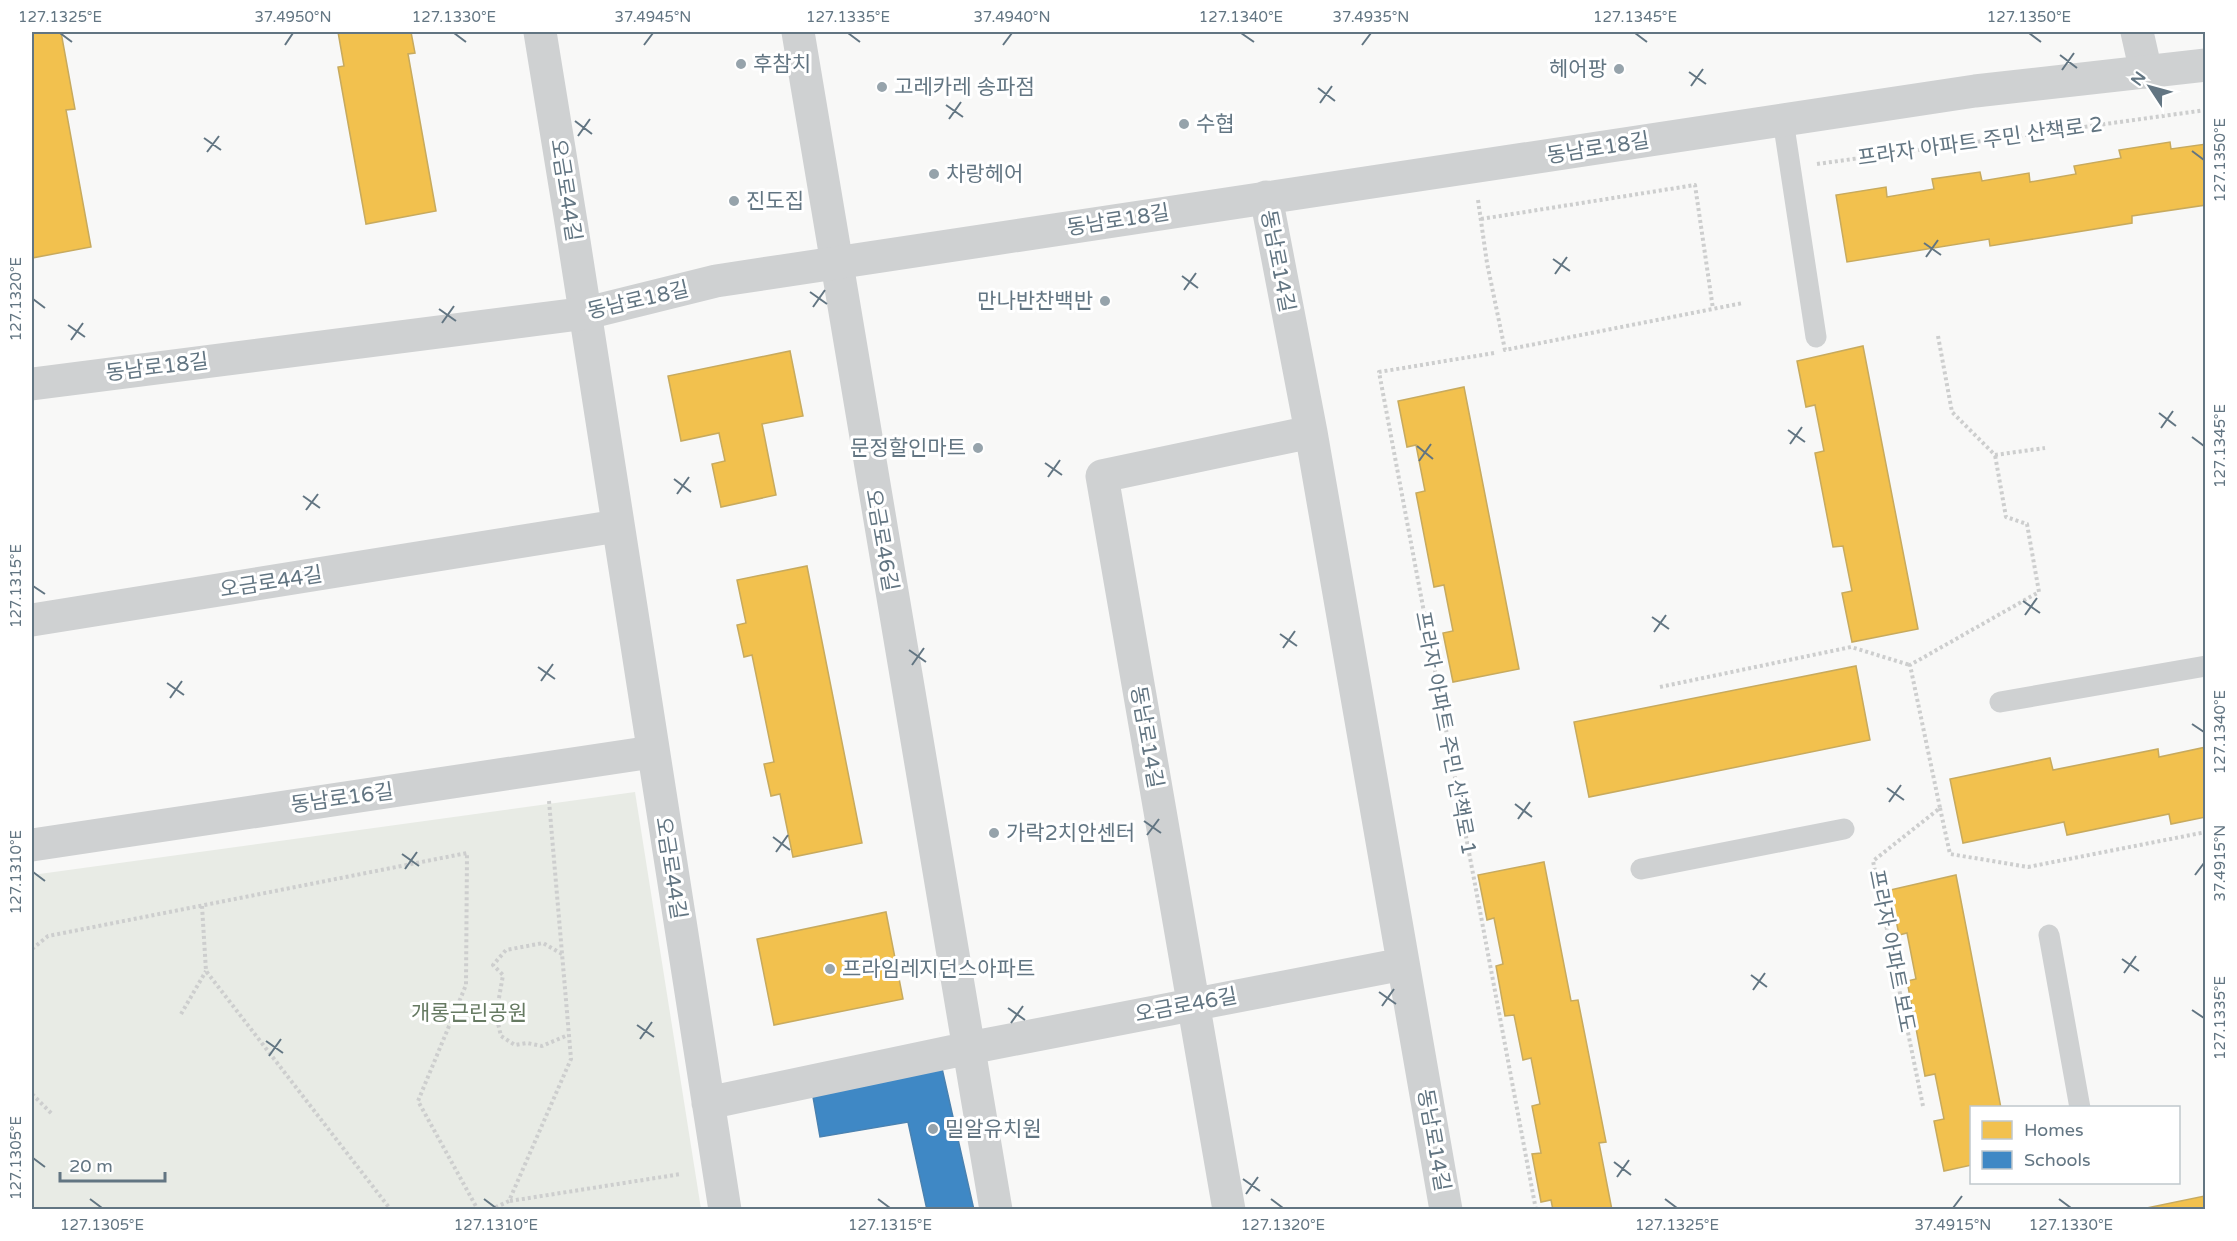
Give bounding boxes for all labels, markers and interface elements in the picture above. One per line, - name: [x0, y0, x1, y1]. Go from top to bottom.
- text: 127.1325°E: [18, 8, 102, 26]
- text: 37.4950°N: [254, 8, 332, 26]
- text: 127.1330°E: [412, 8, 496, 26]
- text: 37.4945°N: [615, 8, 691, 26]
- text: 127.1335°E: [806, 8, 890, 26]
- text: 37.4940°N: [973, 8, 1051, 26]
- text: 127.1340°E: [1199, 8, 1283, 26]
- text: 37.4935°N: [1333, 8, 1409, 26]
- text: 127.1345°E: [1593, 8, 1677, 26]
- text: 127.1350°E: [1987, 8, 2071, 26]
- place label: 후참치: [753, 52, 811, 77]
- marker: 후참치: [734, 57, 748, 71]
- place label: 헤어팡: [1549, 57, 1607, 82]
- north arrow: [2120, 57, 2180, 117]
- marker: 헤어팡: [1612, 62, 1626, 76]
- text: N: [2127, 68, 2151, 90]
- place label: 고레카레 송파점: [894, 75, 1035, 100]
- marker: 고레카레 송파점: [875, 80, 889, 94]
- place label: 수협: [1196, 112, 1235, 137]
- street label: 프라자 아파트 주민 산책로 2: [1856, 112, 2104, 171]
- marker: 수협: [1177, 117, 1191, 131]
- text: 127.1350°E: [2211, 118, 2229, 202]
- street label: 동남로18길: [1545, 128, 1651, 169]
- street label: 오금로44길: [545, 137, 586, 243]
- place label: 차랑헤어: [946, 162, 1023, 187]
- marker: 차랑헤어: [927, 167, 941, 181]
- place label: 진도집: [746, 189, 804, 214]
- marker: 진도집: [727, 194, 741, 208]
- street label: 동남로18길: [1065, 200, 1171, 241]
- street label: 동남로14길: [1255, 208, 1300, 314]
- text: 127.1320°E: [7, 257, 25, 341]
- street label: 동남로18길: [585, 277, 691, 324]
- place label: 만나반찬백반: [977, 289, 1093, 314]
- marker: 만나반찬백반: [1098, 294, 1112, 308]
- street label: 동남로18길: [104, 349, 210, 386]
- text: 127.1345°E: [2211, 404, 2229, 488]
- place label: 문정할인마트: [850, 436, 966, 461]
- marker: 문정할인마트: [971, 441, 985, 455]
- street label: 오금로46길: [860, 487, 903, 593]
- text: 127.1315°E: [7, 544, 25, 628]
- street label: 오금로44길: [218, 562, 324, 603]
- street label: 프라자 아파트 주민 산책로 1: [1410, 609, 1481, 857]
- street label: 동남로14길: [1125, 684, 1168, 790]
- text: 127.1340°E: [2211, 690, 2229, 774]
- street label: 동남로16길: [289, 779, 395, 818]
- street label: 오금로44길: [650, 815, 691, 921]
- place label: 가락2치안센터: [1006, 821, 1135, 846]
- text: 37.4915°N: [2211, 825, 2229, 901]
- marker: 가락2치안센터: [987, 826, 1001, 840]
- text: 127.1310°E: [7, 830, 25, 914]
- street label: 프라자 아파트 보도: [1863, 867, 1920, 1035]
- place label: 프라임레지던스아파트: [842, 957, 1035, 982]
- marker: 프라임레지던스아파트: [823, 962, 837, 976]
- text: 127.1335°E: [2211, 976, 2229, 1060]
- street label: 오금로46길: [1133, 983, 1239, 1028]
- park label: 개롱근린공원: [411, 1001, 527, 1026]
- street label: 동남로14길: [1412, 1087, 1455, 1193]
- legend: [1970, 1106, 2180, 1184]
- text: 127.1305°E: [7, 1116, 25, 1200]
- place label: 밀알유치원: [945, 1117, 1042, 1142]
- text: Homes: [2024, 1119, 2084, 1141]
- marker: 밀알유치원: [926, 1122, 940, 1136]
- scale bar: [60, 1145, 165, 1183]
- text: Schools: [2024, 1149, 2091, 1171]
- text: 20 m: [69, 1155, 113, 1177]
- text: 127.1305°E: [60, 1216, 144, 1234]
- text: 127.1310°E: [454, 1216, 538, 1234]
- text: 127.1315°E: [848, 1216, 932, 1234]
- text: 127.1320°E: [1241, 1216, 1325, 1234]
- text: 127.1325°E: [1635, 1216, 1719, 1234]
- text: 37.4915°N: [1915, 1216, 1991, 1234]
- text: 127.1330°E: [2029, 1216, 2113, 1234]

